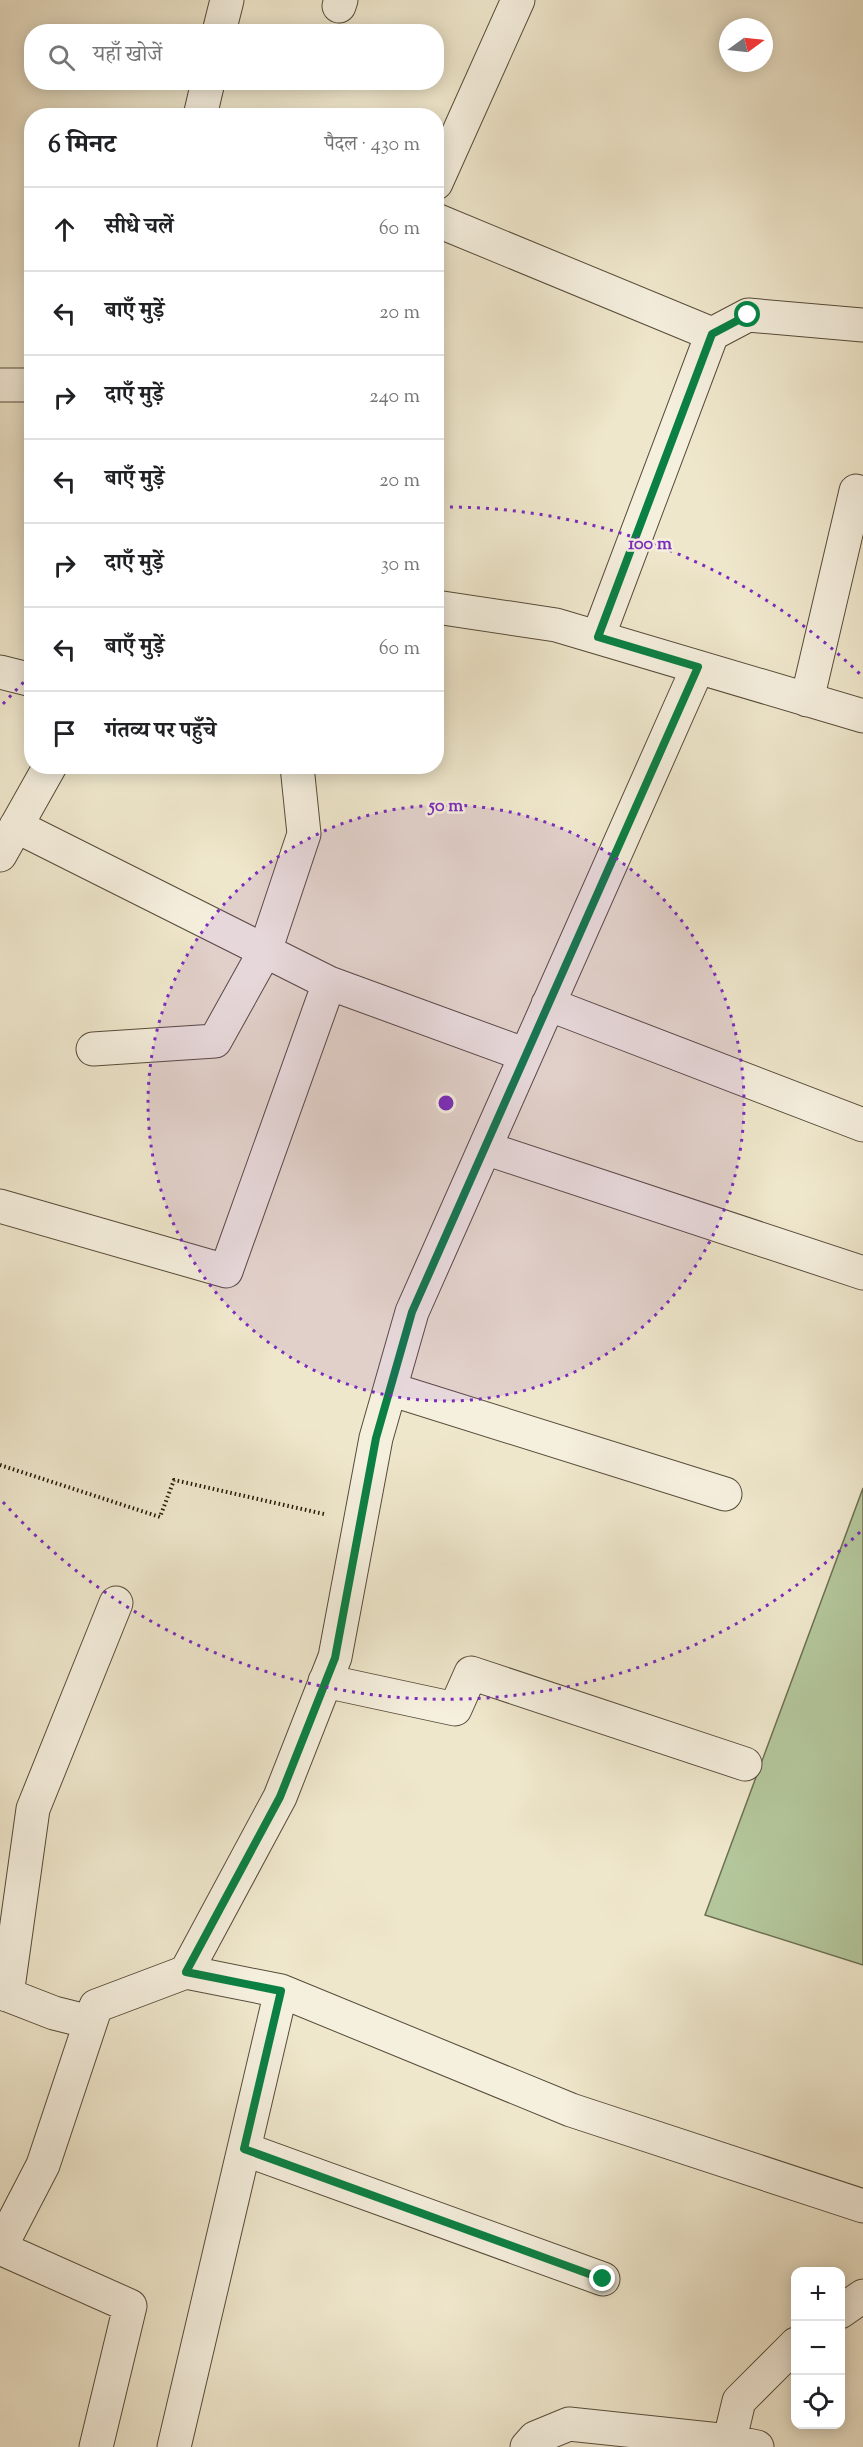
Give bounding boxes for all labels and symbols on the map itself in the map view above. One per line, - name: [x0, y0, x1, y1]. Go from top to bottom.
- north arrow: [719, 18, 773, 72]
- route start: [734, 301, 760, 327]
- text: 100 m: [628, 532, 672, 558]
- text: 50 m: [427, 794, 463, 820]
- centre of rings: [436, 1093, 456, 1113]
- route end: [589, 2265, 615, 2291]

